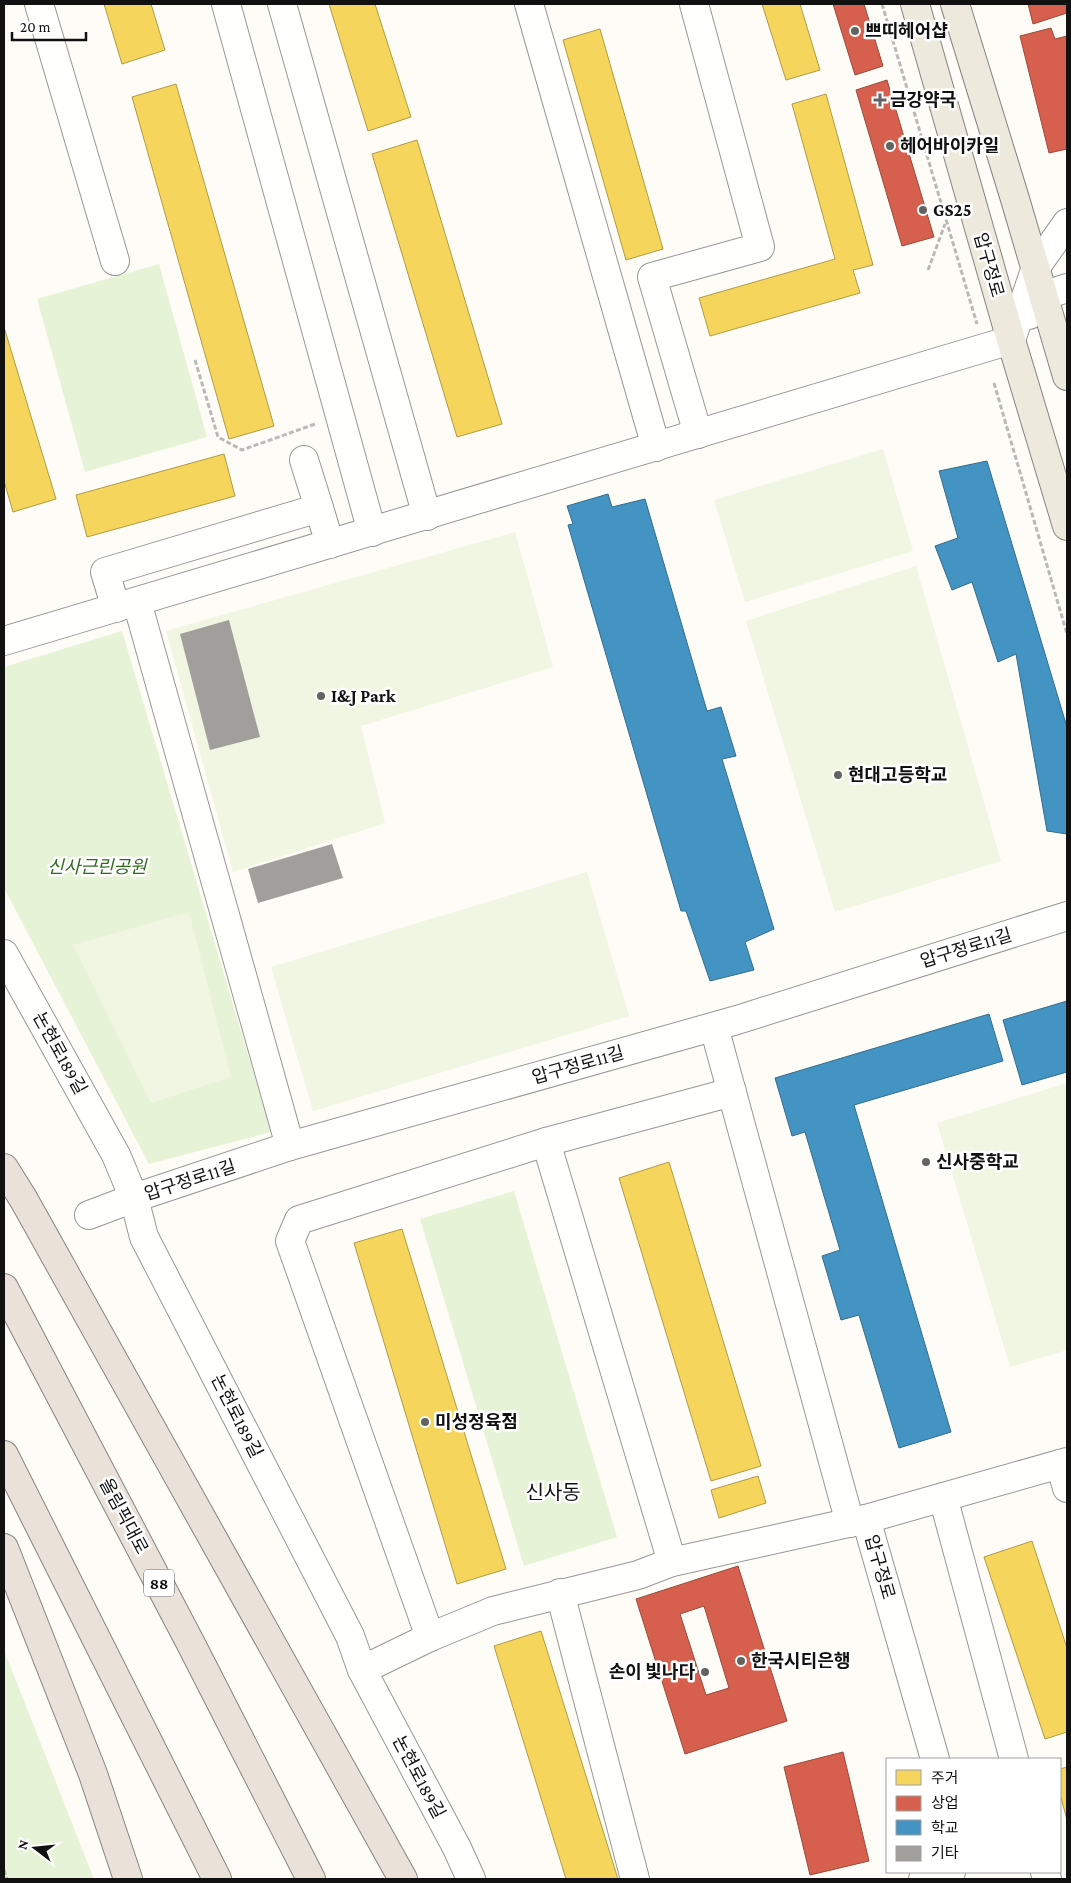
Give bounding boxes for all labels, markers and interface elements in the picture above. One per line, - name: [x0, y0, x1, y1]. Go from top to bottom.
- scale bar: [12, 10, 86, 42]
- text: 20 m: [20, 19, 51, 35]
- place label: 쁘띠헤어샵: [865, 21, 948, 41]
- marker: 쁘띠헤어샵: [849, 25, 861, 37]
- place label: 금강약국: [890, 90, 956, 110]
- marker: 금강약국: [874, 94, 886, 106]
- place label: 헤어바이카일: [900, 136, 999, 156]
- marker: 헤어바이카일: [884, 140, 896, 152]
- place label: GS25: [933, 200, 972, 220]
- marker: GS25: [917, 204, 929, 216]
- street label: 압구정로: [970, 230, 1008, 300]
- place label: I&J Park: [331, 686, 396, 706]
- marker: I&J Park: [315, 690, 327, 702]
- place label: 현대고등학교: [848, 765, 947, 785]
- marker: 현대고등학교: [832, 769, 844, 781]
- park label: 신사근린공원: [47, 857, 148, 877]
- street label: 압구정로11길: [918, 925, 1014, 971]
- street label: 논현로189길: [29, 1008, 91, 1098]
- street label: 압구정로11길: [530, 1042, 626, 1088]
- place label: 신사중학교: [936, 1152, 1019, 1172]
- street label: 압구정로11길: [142, 1156, 238, 1204]
- marker: 신사중학교: [920, 1156, 932, 1168]
- street label: 논현로189길: [207, 1371, 267, 1461]
- place label: 미성정육점: [435, 1412, 518, 1432]
- marker: 미성정육점: [419, 1416, 431, 1428]
- street label: 올림픽대로: [96, 1475, 152, 1557]
- district label: 신사동: [525, 1481, 581, 1503]
- street label: 압구정로: [861, 1532, 899, 1602]
- road number: 88: [144, 1570, 174, 1596]
- place label: 한국시티은행: [751, 1651, 850, 1671]
- marker: 한국시티은행: [735, 1655, 747, 1667]
- place label: 손이 빛나다: [609, 1662, 695, 1682]
- marker: 손이 빛나다: [699, 1666, 711, 1678]
- street label: 논현로189길: [389, 1732, 449, 1822]
- legend: [886, 1758, 1061, 1873]
- text: 주거: [931, 1770, 959, 1786]
- text: 상업: [931, 1795, 959, 1811]
- text: 학교: [931, 1819, 959, 1836]
- north arrow: [10, 1823, 60, 1873]
- text: N: [13, 1837, 32, 1851]
- text: 기타: [931, 1845, 959, 1861]

